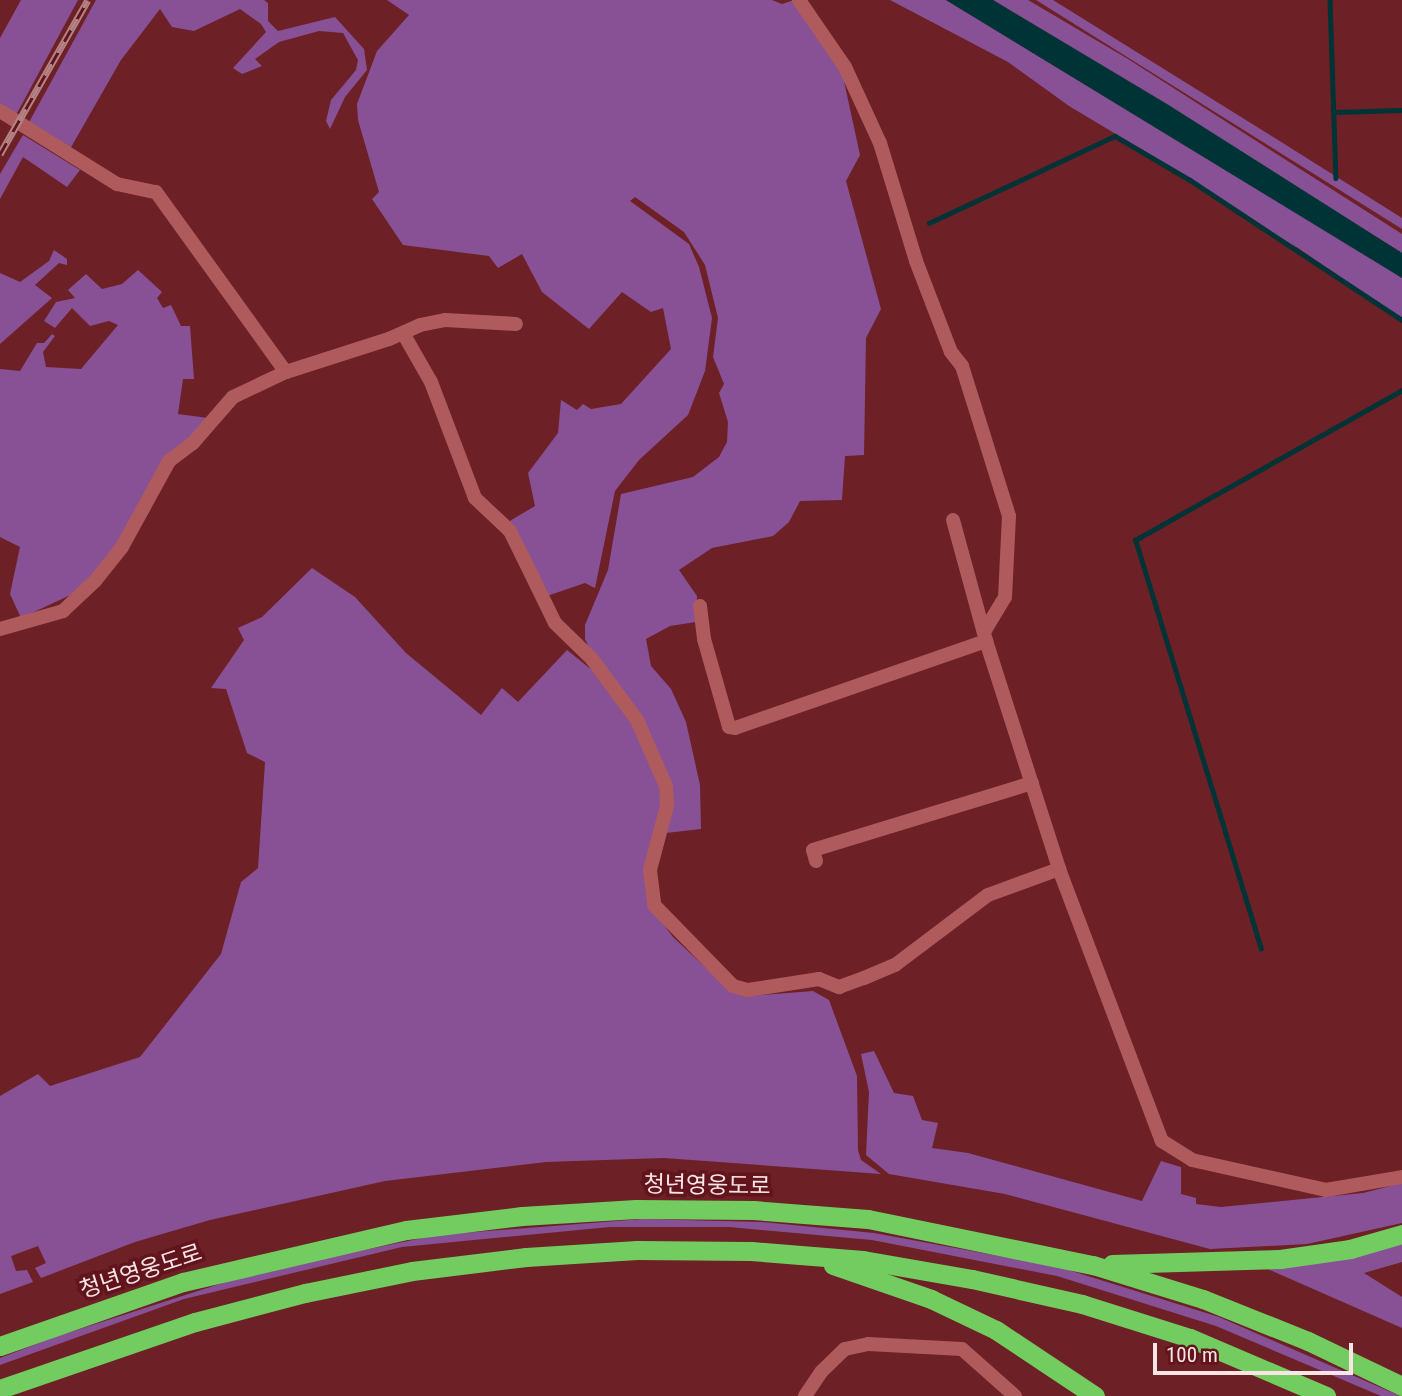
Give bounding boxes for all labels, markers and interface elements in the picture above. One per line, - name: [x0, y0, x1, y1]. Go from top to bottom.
- street label: 청년영웅도로: [643, 1171, 771, 1201]
- street label: 청년영웅도로: [76, 1239, 206, 1305]
- scale bar: [1157, 1330, 1356, 1374]
- text: 100 m: [1166, 1343, 1218, 1367]

